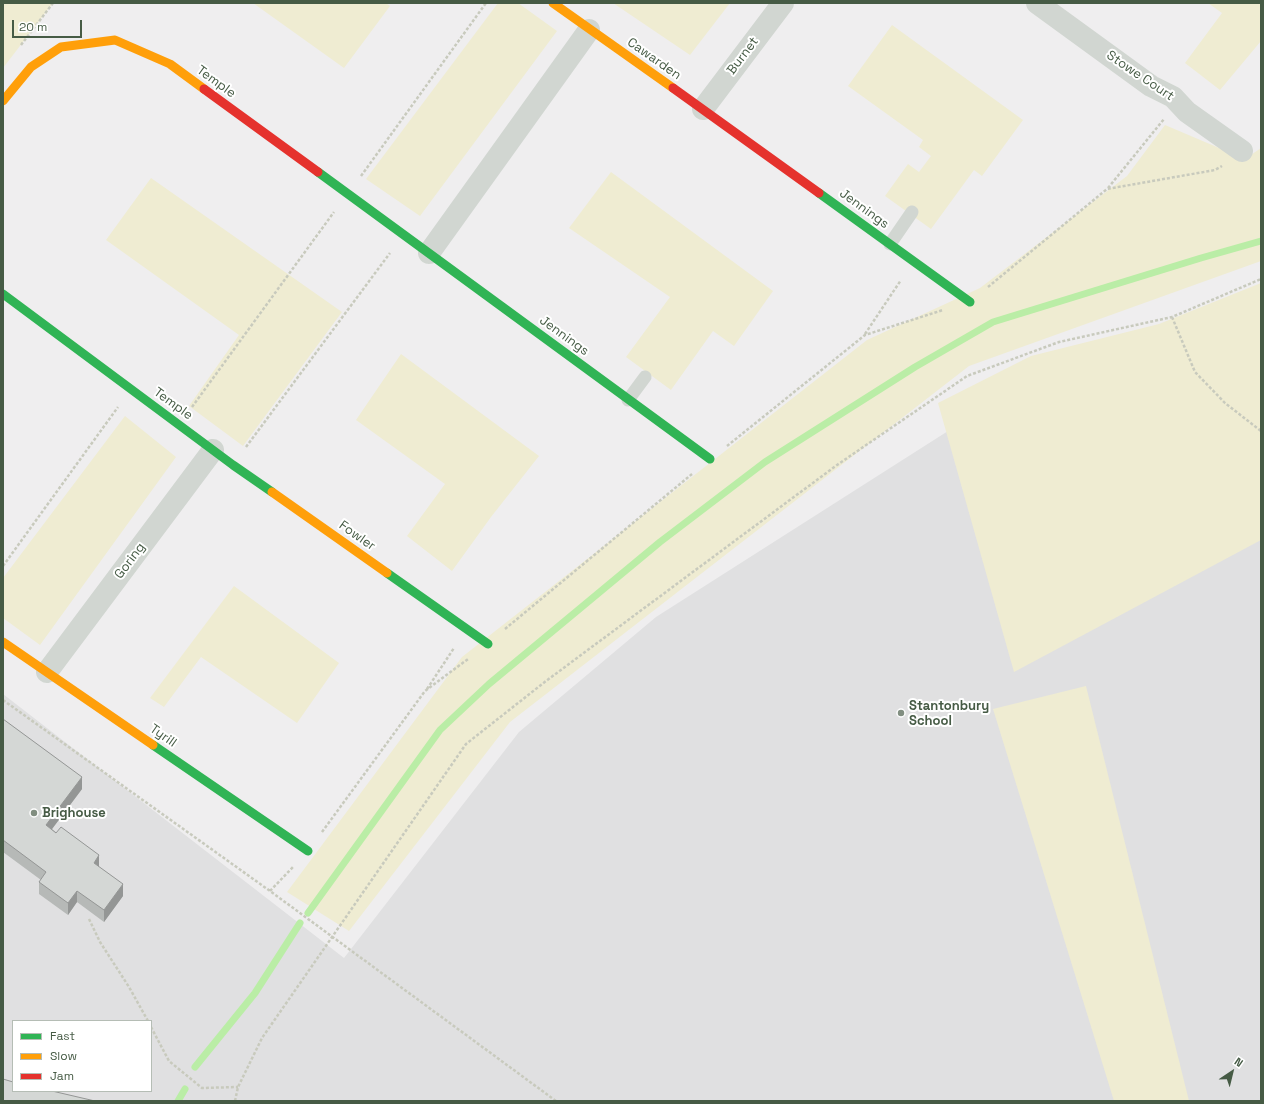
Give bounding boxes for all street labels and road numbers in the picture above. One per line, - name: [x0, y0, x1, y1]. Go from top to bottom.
- street label: Burnet: [724, 34, 762, 78]
- street label: Cawarden: [624, 35, 684, 83]
- street label: Stowe Court: [1103, 48, 1177, 104]
- street label: Temple: [193, 63, 239, 101]
- street label: Jennings: [836, 186, 892, 232]
- street label: Jennings: [536, 313, 592, 359]
- street label: Temple: [150, 385, 196, 423]
- street label: Fowler: [336, 518, 378, 554]
- street label: Goring: [111, 540, 149, 582]
- street label: Tyrill: [147, 721, 179, 751]

